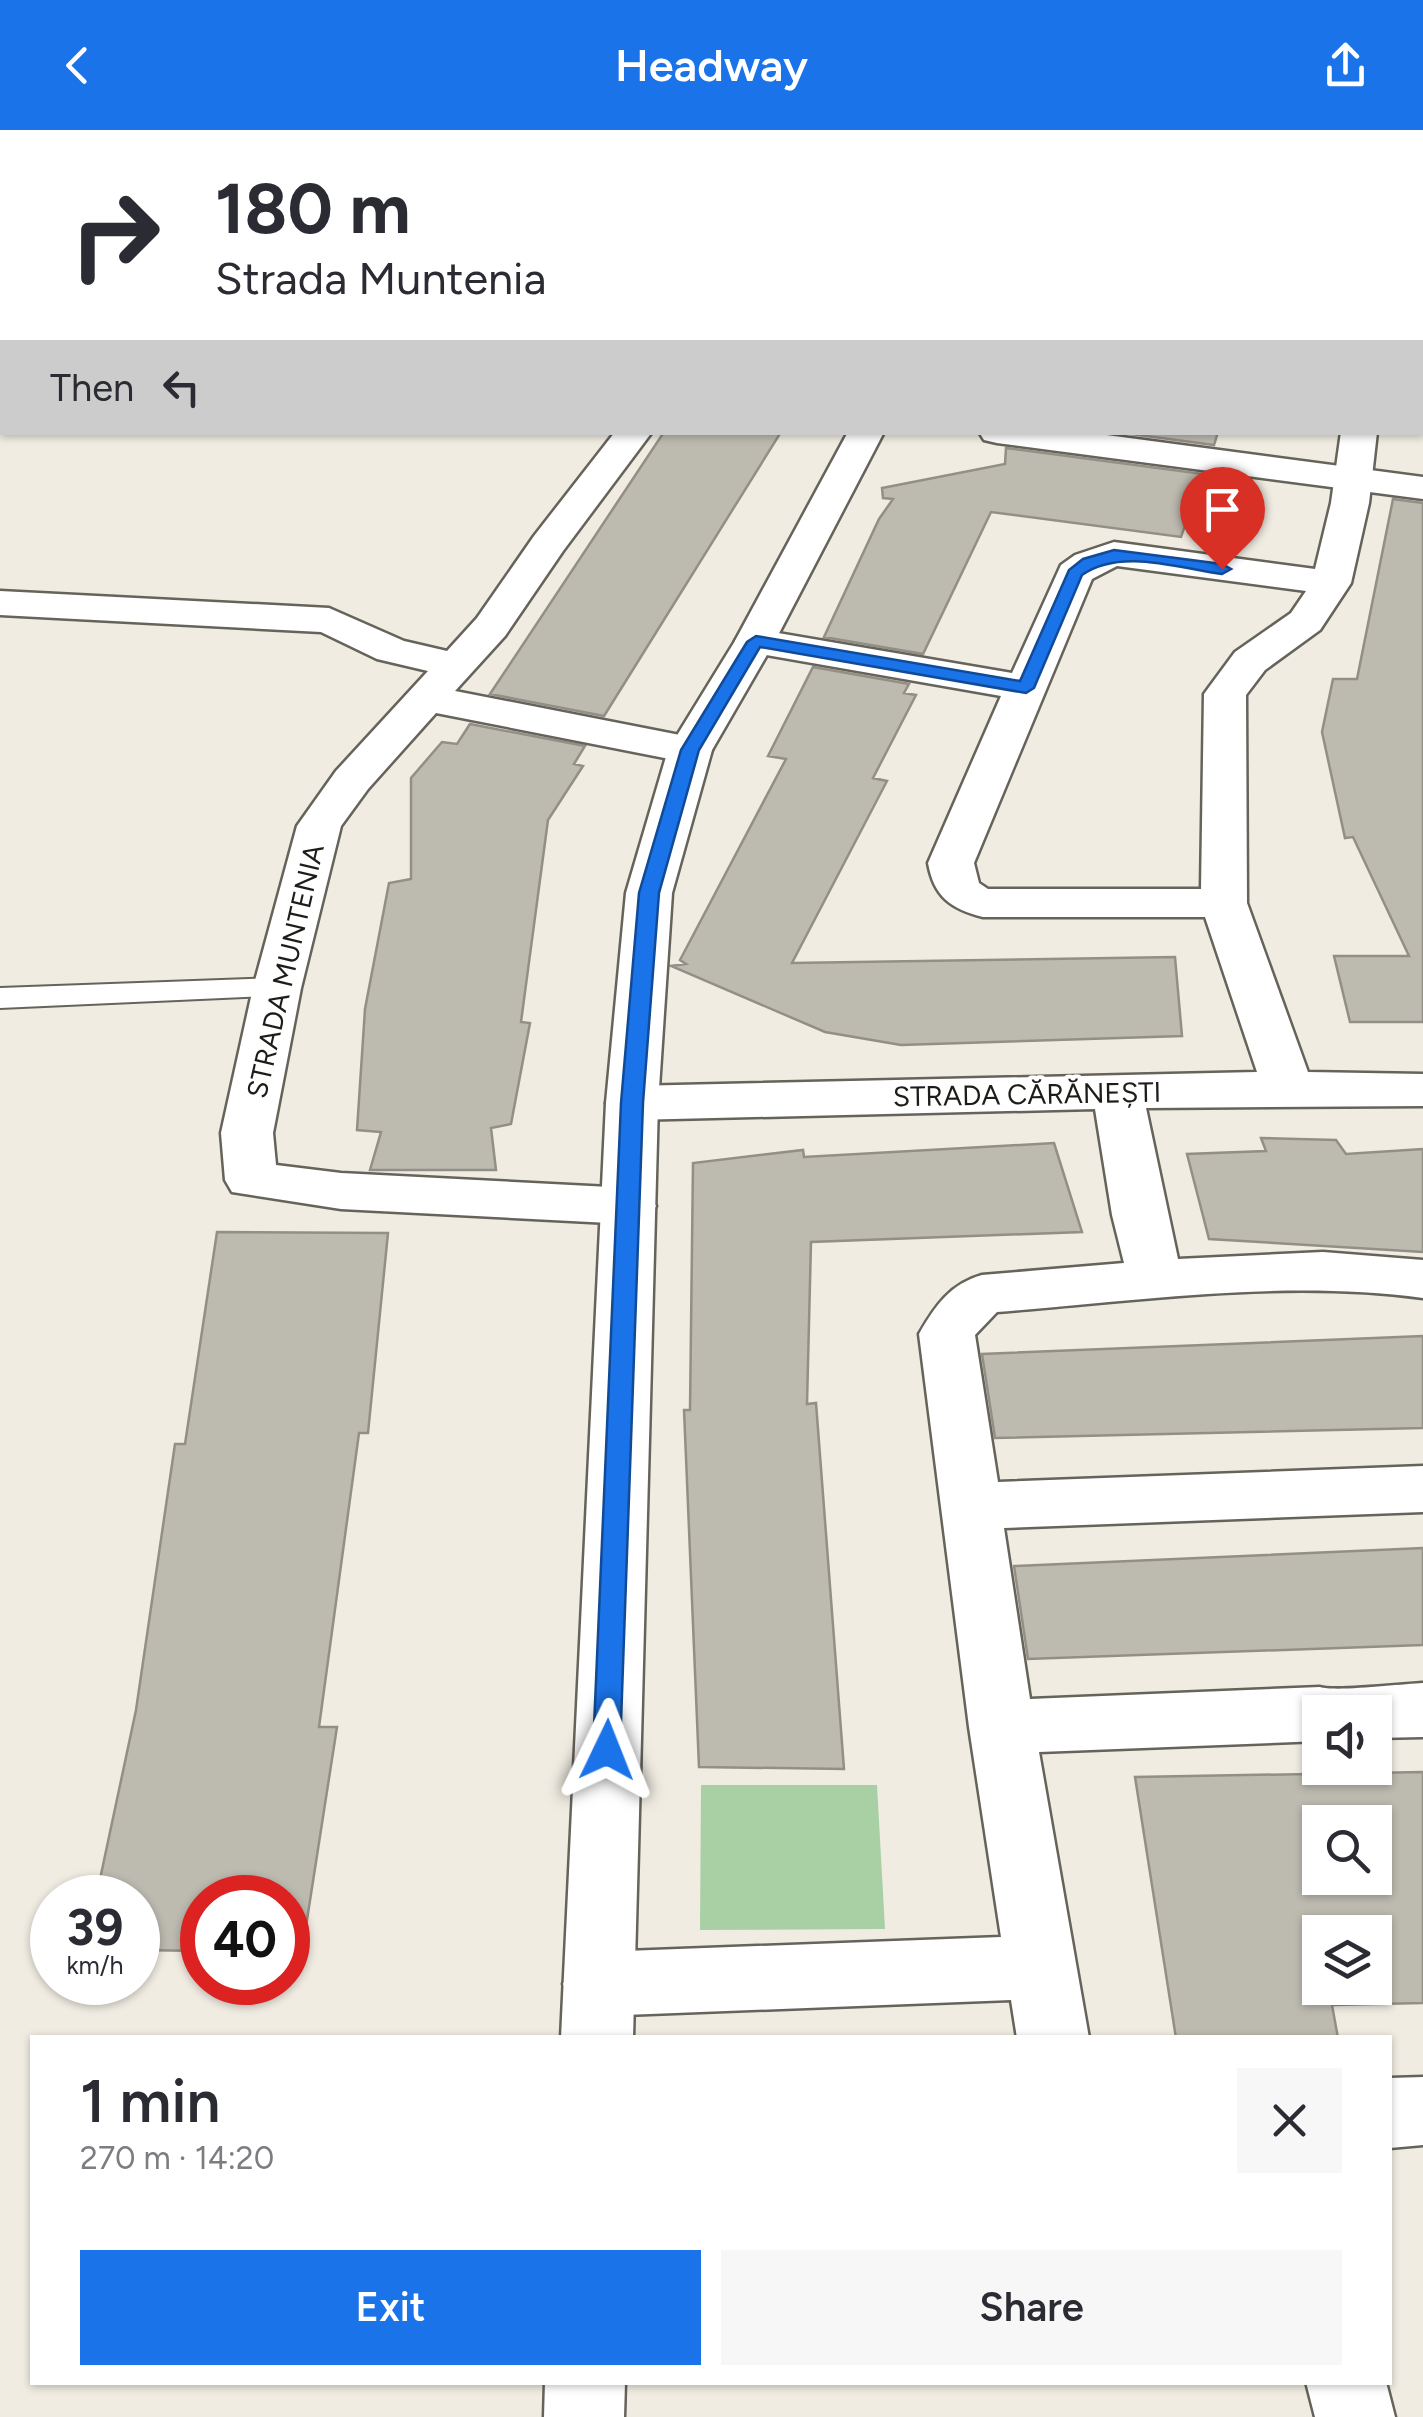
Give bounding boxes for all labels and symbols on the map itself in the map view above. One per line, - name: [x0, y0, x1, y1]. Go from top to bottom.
- pin: [1180, 467, 1265, 570]
- street label: STRADA MUNTENIA: [239, 841, 331, 1101]
- street label: STRADA CĂRĂNEȘTI: [893, 1075, 1161, 1113]
- position arrow: [555, 1698, 659, 1802]
- speed limit sign: 40: [180, 1875, 310, 2005]

